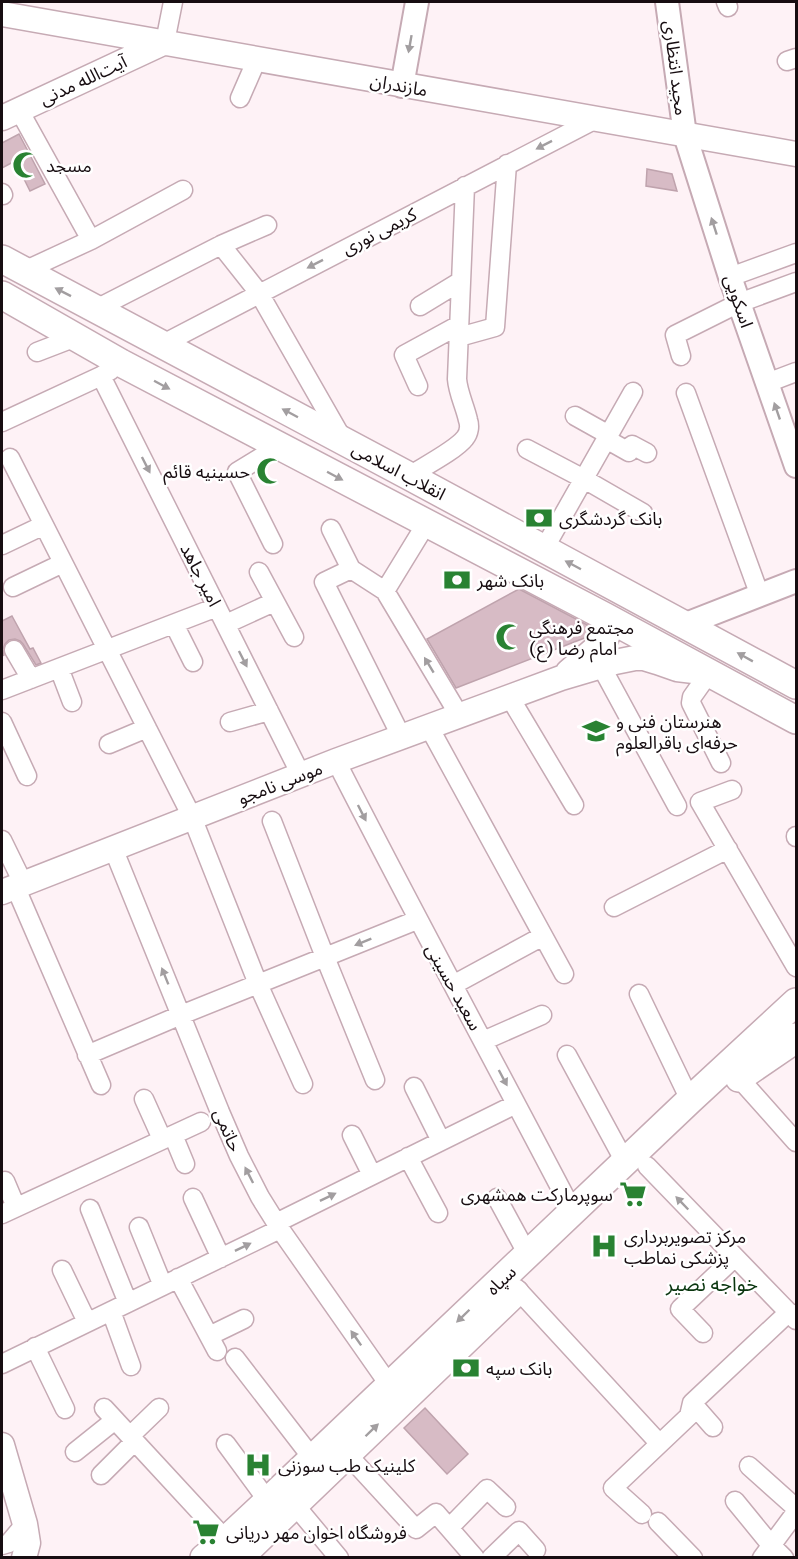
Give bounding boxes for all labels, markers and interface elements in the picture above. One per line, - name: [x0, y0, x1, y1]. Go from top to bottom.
- street label: مجید انتظاری: [659, 19, 693, 117]
- one-way arrow: [405, 34, 414, 53]
- street label: آیت‌الله مدنی: [36, 49, 131, 110]
- street label: مازندران: [368, 69, 430, 101]
- one-way arrow: [535, 141, 552, 150]
- mosque icon: مسجد: [11, 150, 41, 180]
- place label: مسجد: [46, 154, 92, 177]
- street label: کریمی نوری: [338, 202, 421, 260]
- one-way arrow: [709, 217, 718, 235]
- one-way arrow: [306, 259, 323, 269]
- street label: اسکویی: [719, 271, 759, 331]
- one-way arrow: [54, 287, 71, 296]
- one-way arrow: [154, 380, 171, 390]
- one-way arrow: [772, 402, 782, 420]
- one-way arrow: [282, 408, 299, 418]
- street label: انقلاب اسلامی: [348, 437, 450, 505]
- mosque icon: حسینیه قائم: [255, 456, 285, 486]
- one-way arrow: [142, 457, 151, 474]
- place label: حسینیه قائم: [163, 460, 250, 485]
- one-way arrow: [327, 471, 344, 481]
- bank icon: بانک گردشگری: [524, 503, 554, 533]
- place label: بانک گردشگری: [559, 507, 662, 530]
- street label: امیر جاهد: [175, 540, 227, 610]
- one-way arrow: [564, 560, 581, 570]
- bank icon: بانک شهر: [442, 565, 472, 595]
- place label: بانک شهر: [476, 569, 544, 592]
- place label: مجتمع فرهنگی امام رضا (ع): [529, 616, 634, 663]
- mosque icon: مجتمع فرهنگی امام رضا (ع): [494, 622, 524, 652]
- one-way arrow: [238, 650, 248, 667]
- one-way arrow: [736, 652, 753, 662]
- one-way arrow: [424, 657, 435, 673]
- place label: هنرستان فنی و حرفه‌ای باقرالعلوم: [616, 710, 738, 757]
- school or university icon: هنرستان فنی و حرفه‌ای باقرالعلوم: [581, 716, 611, 746]
- street label: موسی نامجو: [234, 756, 326, 810]
- one-way arrow: [357, 804, 367, 822]
- one-way arrow: [354, 938, 372, 947]
- street label: سعید حسینی: [421, 939, 487, 1035]
- one-way arrow: [160, 967, 170, 985]
- one-way arrow: [498, 1070, 508, 1087]
- street label: حاتمی: [209, 1105, 247, 1155]
- one-way arrow: [244, 1167, 254, 1184]
- supermarket icon: سوپرمارکت همشهری: [618, 1179, 648, 1209]
- place label: سوپرمارکت همشهری: [461, 1183, 613, 1206]
- one-way arrow: [320, 1192, 337, 1201]
- one-way arrow: [675, 1195, 689, 1210]
- place label: مرکز تصویربرداری پزشکی نماطب: [624, 1225, 746, 1269]
- hospital icon: مرکز تصویربرداری پزشکی نماطب: [589, 1231, 619, 1261]
- one-way arrow: [235, 1242, 252, 1251]
- street label: سپاه: [481, 1260, 521, 1300]
- district label: خواجه نصیر: [665, 1271, 758, 1296]
- one-way arrow: [456, 1309, 471, 1323]
- one-way arrow: [350, 1330, 362, 1346]
- bank icon: بانک سپه: [451, 1353, 481, 1383]
- place label: بانک سپه: [486, 1357, 552, 1380]
- one-way arrow: [364, 1423, 379, 1437]
- hospital icon: کلینیک طب سوزنی: [243, 1450, 273, 1480]
- place label: کلینیک طب سوزنی: [278, 1454, 416, 1477]
- supermarket icon: فروشگاه اخوان مهر دریانی: [191, 1517, 221, 1547]
- place label: فروشگاه اخوان مهر دریانی: [226, 1521, 407, 1544]

